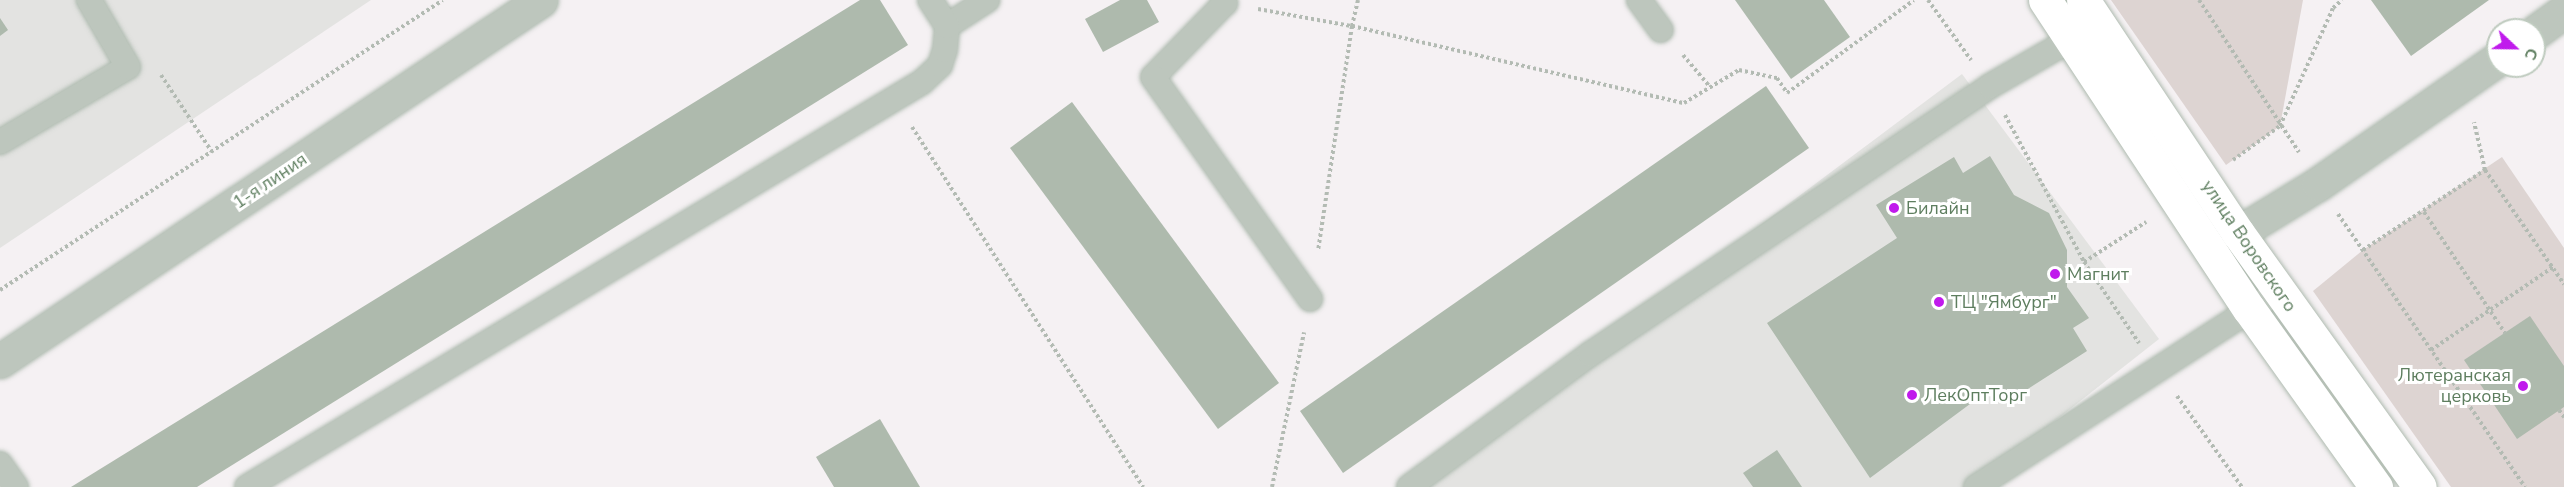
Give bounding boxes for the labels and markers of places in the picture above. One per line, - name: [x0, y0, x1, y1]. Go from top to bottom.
- place label: Билайн: [1906, 197, 1970, 219]
- marker: Билайн: [1887, 201, 1901, 215]
- place label: Магнит: [2067, 263, 2129, 285]
- marker: Магнит: [2048, 267, 2062, 281]
- place label: ТЦ "Ямбург": [1951, 291, 2057, 313]
- marker: ТЦ "Ямбург": [1932, 295, 1946, 309]
- place label: Лютеранская церковь: [2398, 365, 2511, 407]
- marker: Лютеранская церковь: [2516, 379, 2530, 393]
- place label: ЛекОптТорг: [1924, 384, 2027, 406]
- marker: ЛекОптТорг: [1905, 388, 1919, 402]

